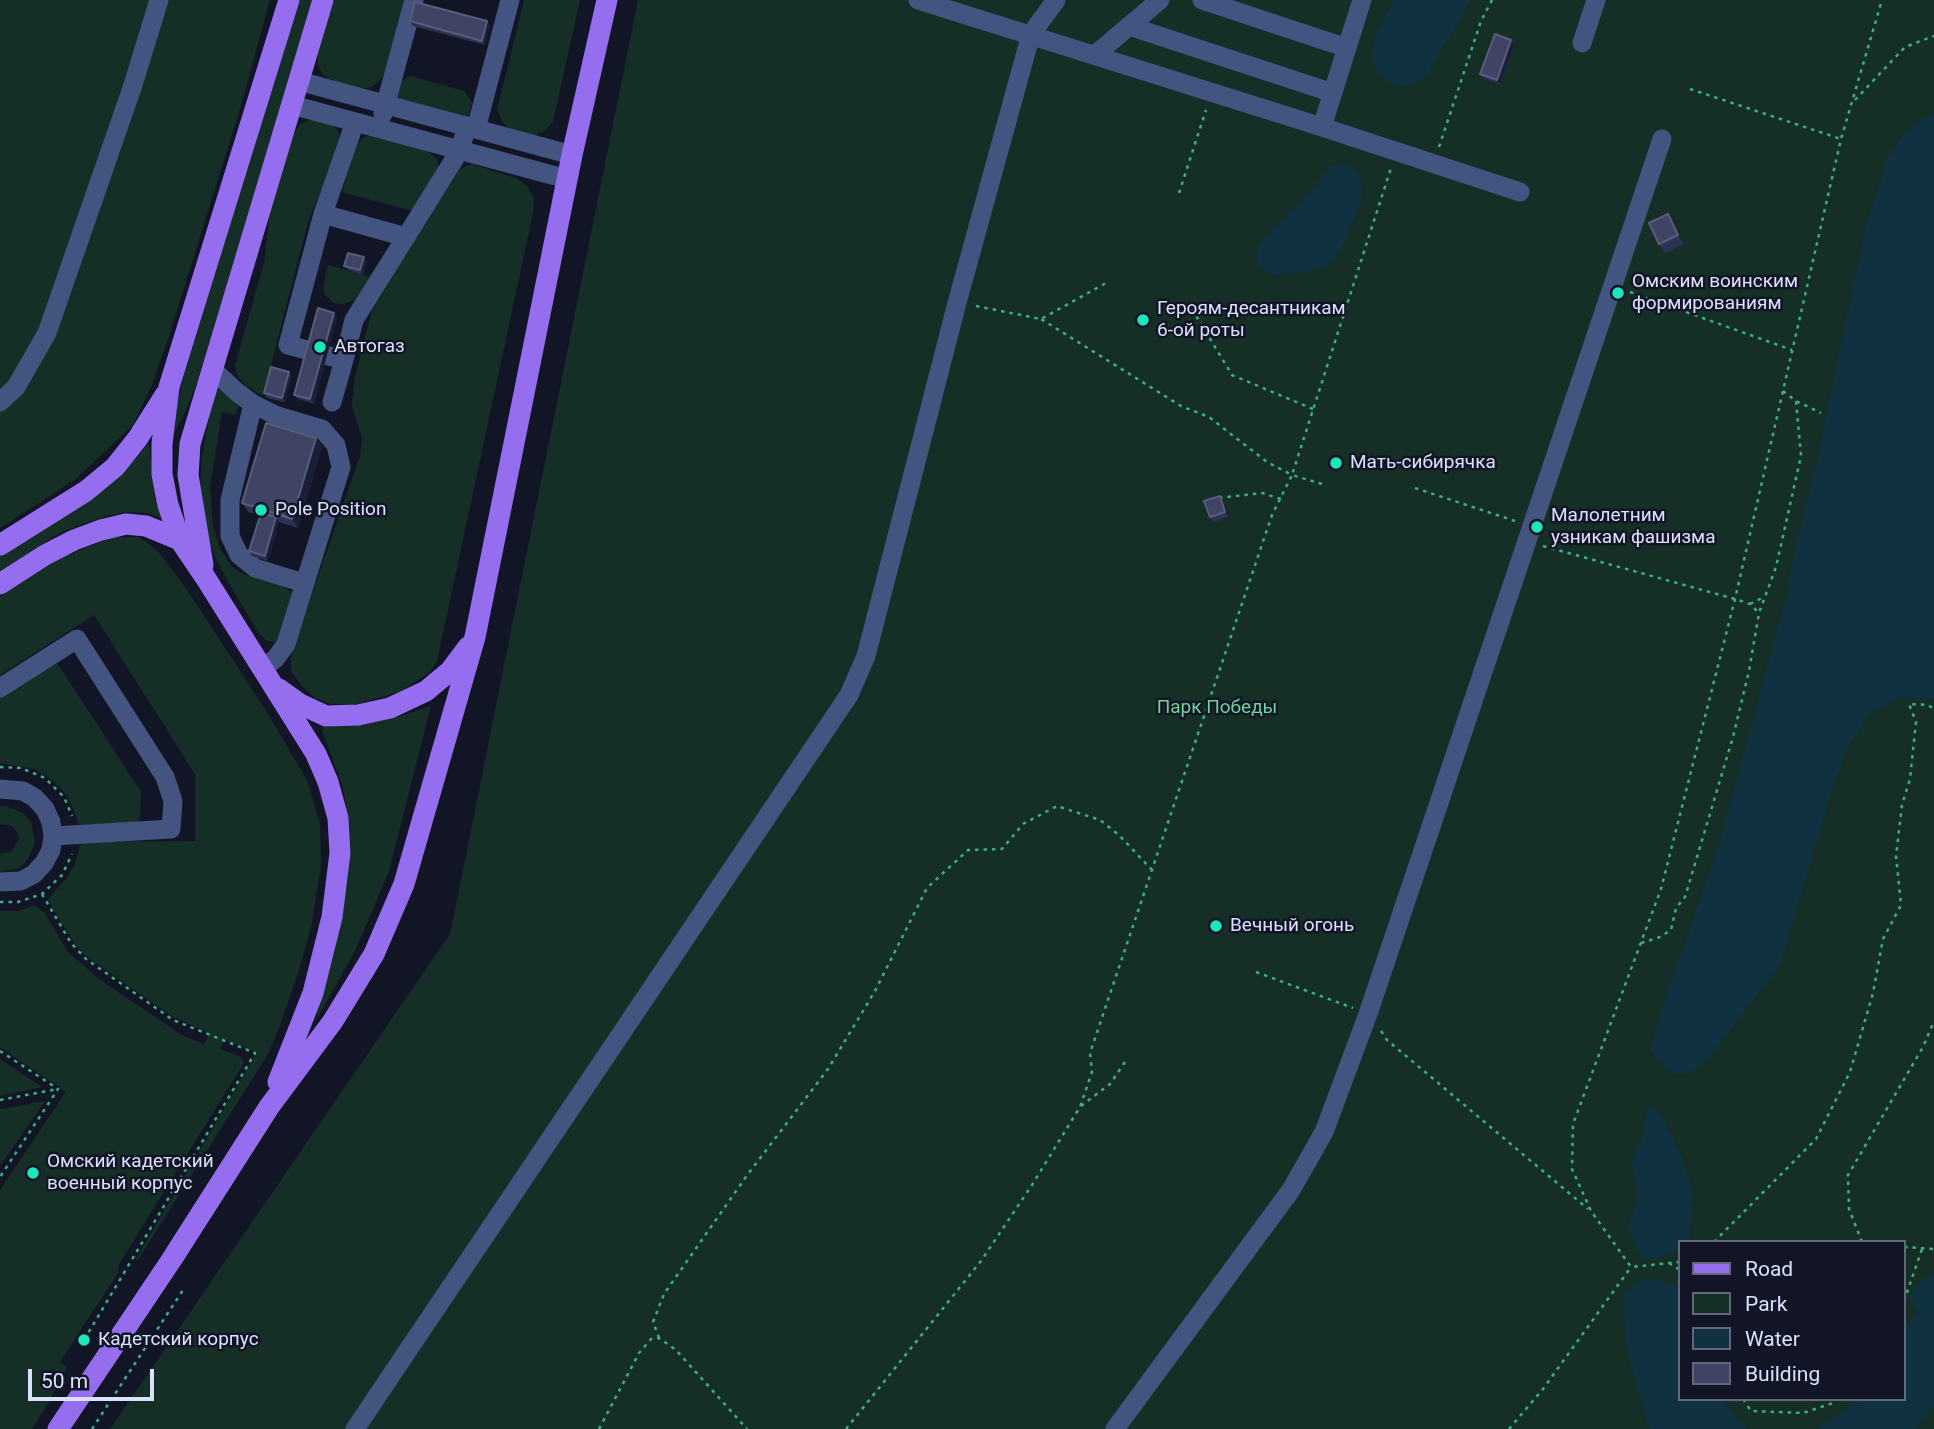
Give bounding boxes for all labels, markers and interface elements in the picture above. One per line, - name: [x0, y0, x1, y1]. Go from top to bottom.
- place label: Омским воинским формированиям: [1632, 271, 1798, 315]
- marker: Омским воинским формированиям: [1610, 285, 1626, 301]
- place label: Героям-десантникам 6-ой роты: [1157, 298, 1346, 342]
- marker: Героям-десантникам 6-ой роты: [1135, 312, 1151, 328]
- place label: Автогаз: [334, 336, 405, 358]
- marker: Автогаз: [312, 339, 328, 355]
- place label: Мать-сибирячка: [1350, 452, 1496, 474]
- marker: Мать-сибирячка: [1328, 455, 1344, 471]
- place label: Pole Position: [275, 499, 386, 521]
- marker: Pole Position: [253, 502, 269, 518]
- place label: Малолетним узникам фашизма: [1551, 505, 1716, 549]
- marker: Малолетним узникам фашизма: [1529, 519, 1545, 535]
- park label: Парк Победы: [1157, 697, 1277, 719]
- place label: Вечный огонь: [1230, 915, 1354, 937]
- marker: Вечный огонь: [1208, 918, 1224, 934]
- place label: Омский кадетский военный корпус: [47, 1151, 214, 1195]
- marker: Омский кадетский военный корпус: [25, 1165, 41, 1181]
- legend: [1678, 1240, 1906, 1401]
- text: Road: [1745, 1257, 1793, 1281]
- text: Park: [1745, 1292, 1787, 1316]
- text: Water: [1745, 1327, 1800, 1351]
- place label: Кадетский корпус: [98, 1329, 259, 1351]
- marker: Кадетский корпус: [76, 1332, 92, 1348]
- scale bar: [32, 1356, 158, 1400]
- text: Building: [1745, 1362, 1820, 1386]
- text: 50 m: [41, 1369, 88, 1393]

